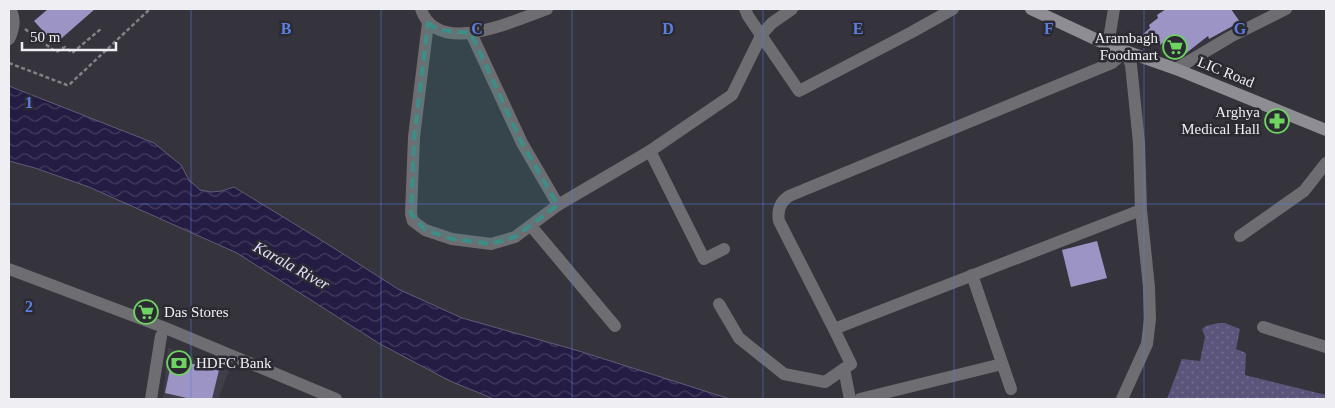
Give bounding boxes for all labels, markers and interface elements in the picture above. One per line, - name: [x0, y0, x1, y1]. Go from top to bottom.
- scale bar: [22, 20, 116, 52]
- text: B: [281, 20, 292, 37]
- text: C: [471, 20, 483, 37]
- text: D: [662, 20, 674, 37]
- text: E: [853, 20, 863, 37]
- text: F: [1044, 20, 1054, 37]
- text: G: [1234, 20, 1247, 37]
- text: 50 m: [30, 29, 61, 45]
- place label: Arambagh Foodmart: [1095, 30, 1159, 63]
- supermarket icon: Arambagh Foodmart: [1162, 34, 1188, 60]
- street label: LIC Road: [1195, 53, 1257, 91]
- text: 1: [25, 94, 33, 111]
- place label: Arghya Medical Hall: [1181, 104, 1260, 137]
- pharmacy icon: Arghya Medical Hall: [1264, 108, 1290, 134]
- water label: Karala River: [250, 237, 333, 294]
- text: 2: [25, 298, 33, 315]
- supermarket icon: Das Stores: [133, 299, 159, 325]
- place label: Das Stores: [164, 304, 229, 320]
- bank icon: HDFC Bank: [166, 350, 192, 376]
- place label: HDFC Bank: [196, 355, 272, 371]

